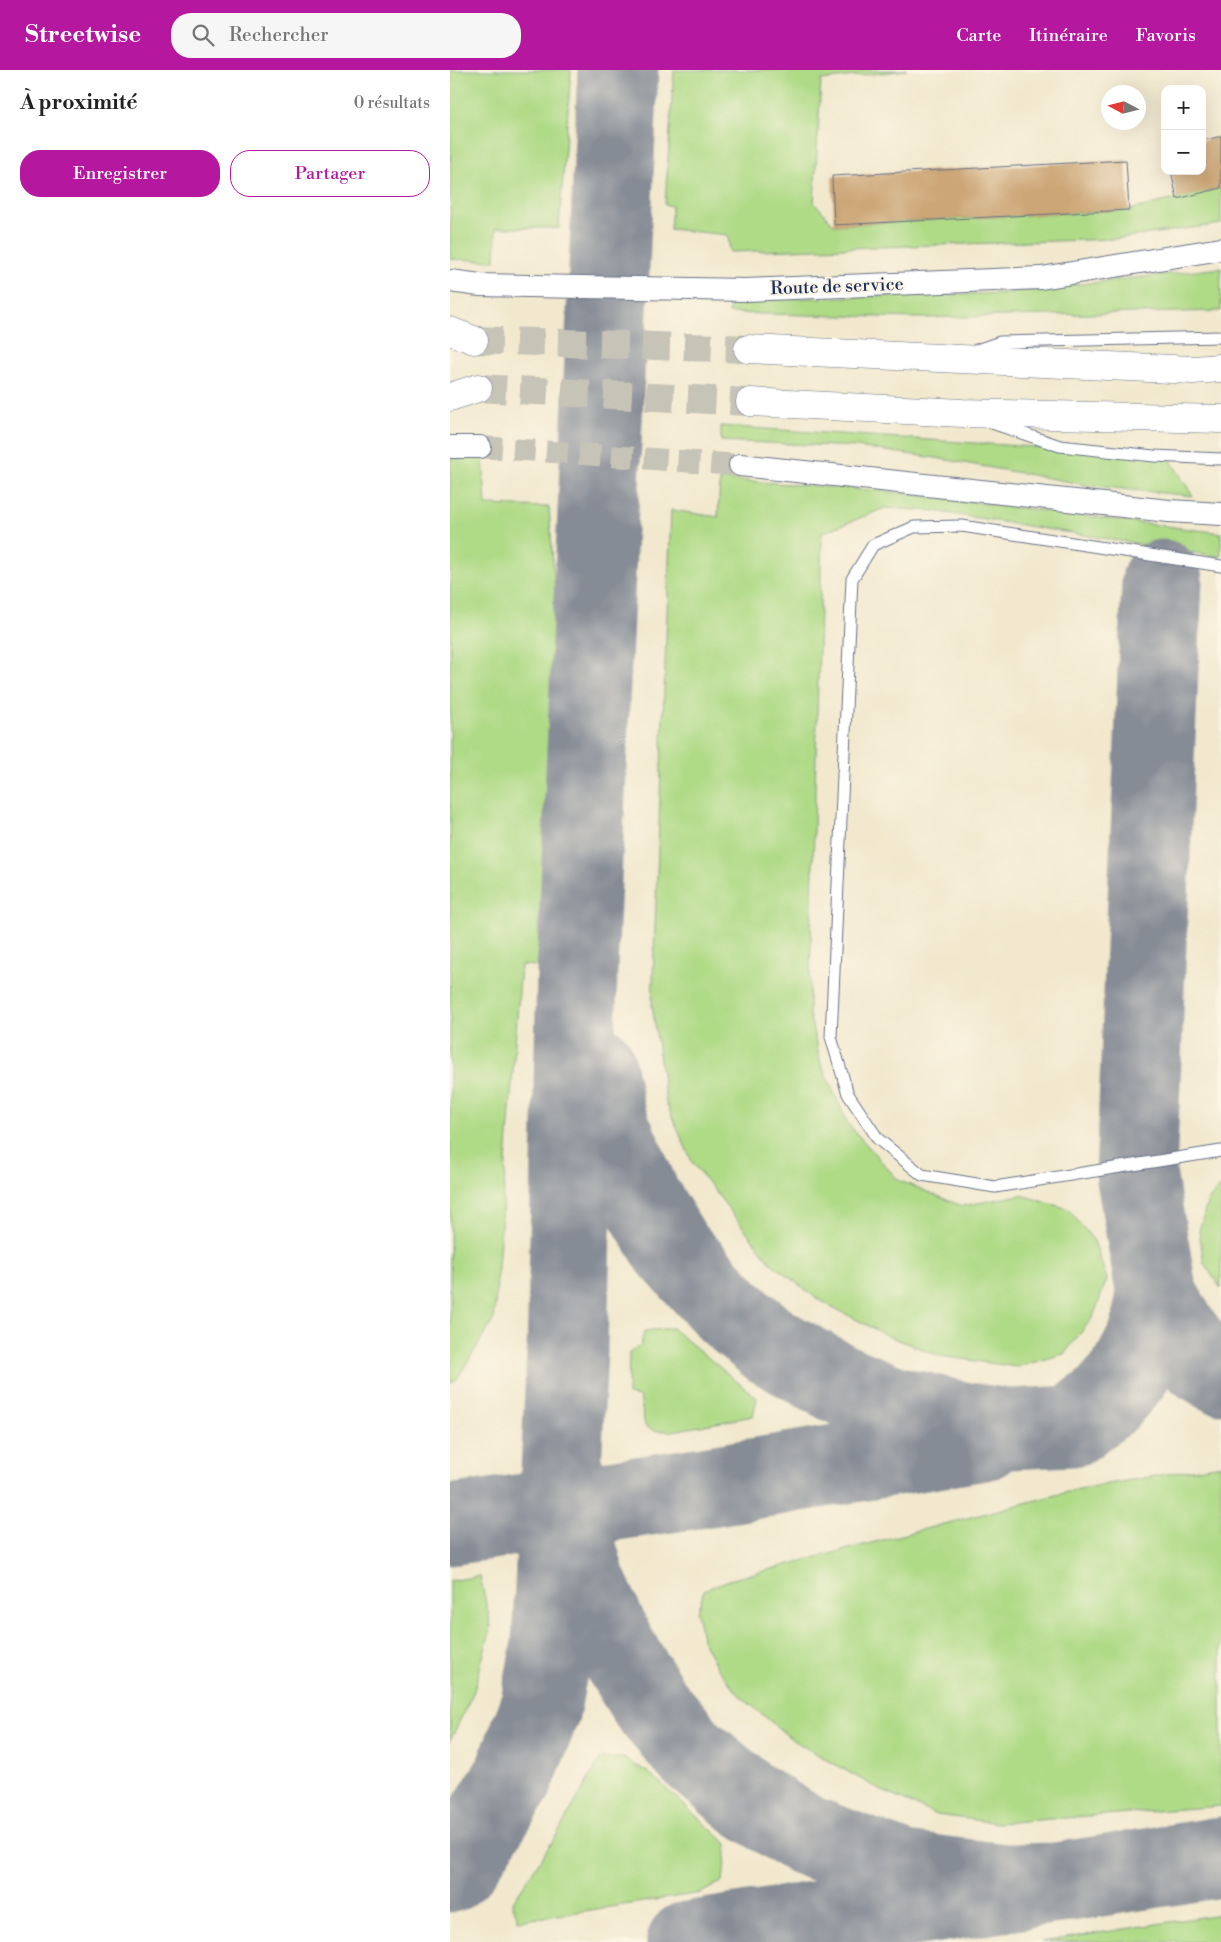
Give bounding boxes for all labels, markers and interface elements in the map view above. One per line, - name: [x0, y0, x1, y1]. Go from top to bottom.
- search box: [171, 13, 521, 58]
- text: Streetwise: [25, 20, 141, 50]
- icon: search: [189, 21, 217, 49]
- text: Rechercher: [229, 23, 329, 47]
- text: Carte: [956, 24, 1001, 47]
- text: Itinéraire: [1029, 24, 1108, 47]
- text: Favoris: [1136, 24, 1196, 47]
- north arrow: [1101, 85, 1146, 130]
- map controls: [1161, 85, 1206, 175]
- button: +: [1161, 85, 1206, 130]
- text: À proximité: [20, 90, 137, 116]
- text: 0 résultats: [354, 93, 430, 113]
- button: −: [1161, 130, 1206, 175]
- button: Enregistrer: [20, 150, 220, 197]
- button: Partager: [230, 150, 430, 197]
- street label: Route de service: [770, 273, 904, 300]

